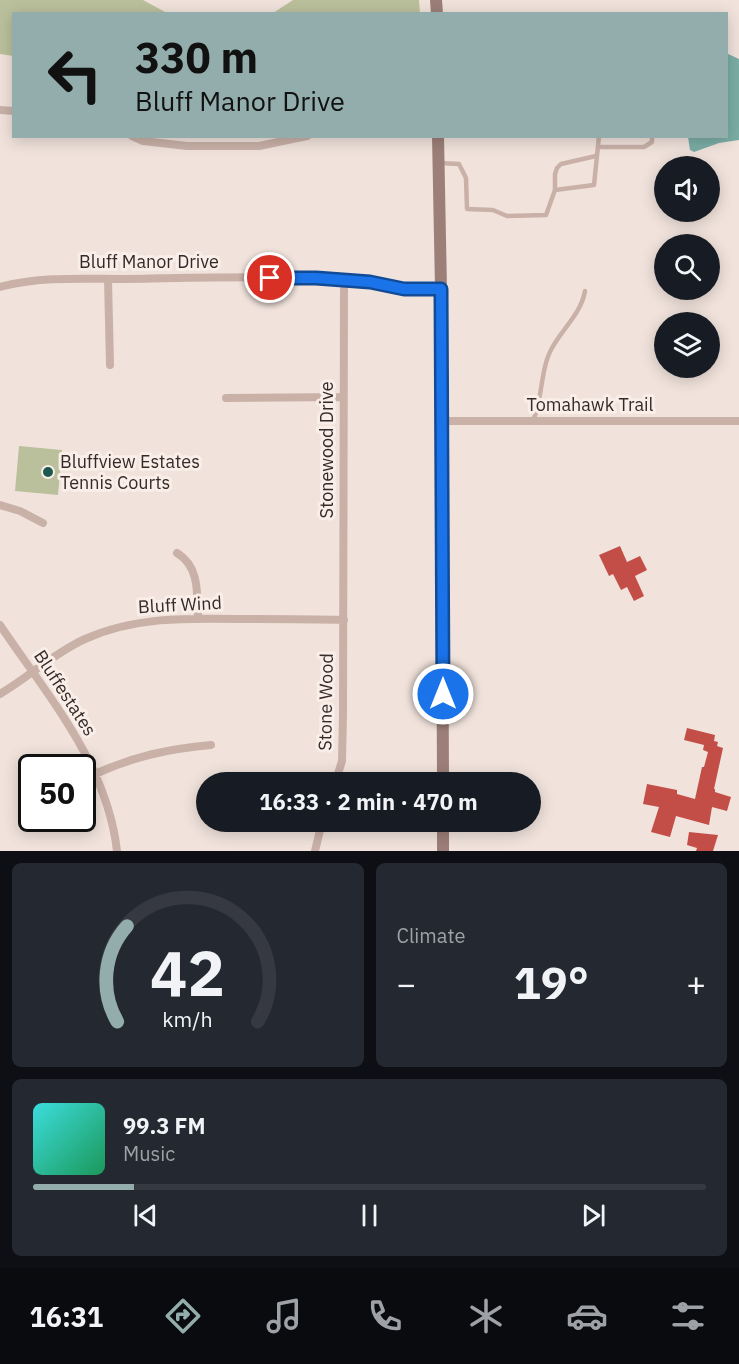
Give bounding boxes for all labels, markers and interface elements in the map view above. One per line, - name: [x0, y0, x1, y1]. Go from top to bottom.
- text: 330 m: [135, 30, 258, 85]
- icon: left: [36, 36, 114, 114]
- text: Bluff Manor Drive: [135, 83, 345, 118]
- map controls: [654, 156, 720, 378]
- button: sound: [654, 156, 720, 222]
- button: search: [654, 234, 720, 300]
- street label: Bluff Manor Drive: [79, 250, 219, 273]
- pin: [244, 252, 295, 303]
- icon: arrive: [253, 261, 286, 294]
- button: layers: [654, 312, 720, 378]
- street label: Stonewood Drive: [315, 381, 338, 519]
- street label: Tomahawk Trail: [527, 393, 654, 416]
- place label: Bluffview Estates Tennis Courts: [60, 450, 200, 494]
- marker: Bluffview Estates Tennis Courts: [41, 465, 55, 479]
- street label: Bluff Wind: [137, 591, 223, 618]
- street label: Bluffestates: [29, 645, 102, 740]
- street label: Stone Wood: [313, 653, 338, 751]
- position arrow: [411, 662, 475, 726]
- speed limit sign: 50: [18, 754, 96, 832]
- text: 16:33 · 2 min · 470 m: [259, 787, 478, 816]
- text: Climate: [397, 922, 465, 949]
- text: 42: [150, 932, 225, 1013]
- text: 19°: [514, 953, 589, 1011]
- text: −: [397, 962, 416, 1005]
- text: +: [686, 962, 706, 1005]
- text: km/h: [163, 1005, 213, 1033]
- text: 99.3 FM: [123, 1111, 206, 1140]
- text: Music: [123, 1140, 175, 1167]
- icon: previous: [129, 1199, 162, 1232]
- icon: pause: [353, 1199, 386, 1232]
- icon: next: [577, 1199, 610, 1232]
- icon: directions: [162, 1295, 204, 1337]
- icon: music: [263, 1295, 305, 1337]
- icon: phone: [364, 1295, 406, 1337]
- icon: climate: [465, 1295, 507, 1337]
- icon: car: [566, 1295, 608, 1337]
- icon: filters: [667, 1295, 709, 1337]
- text: 16:31: [30, 1299, 103, 1334]

